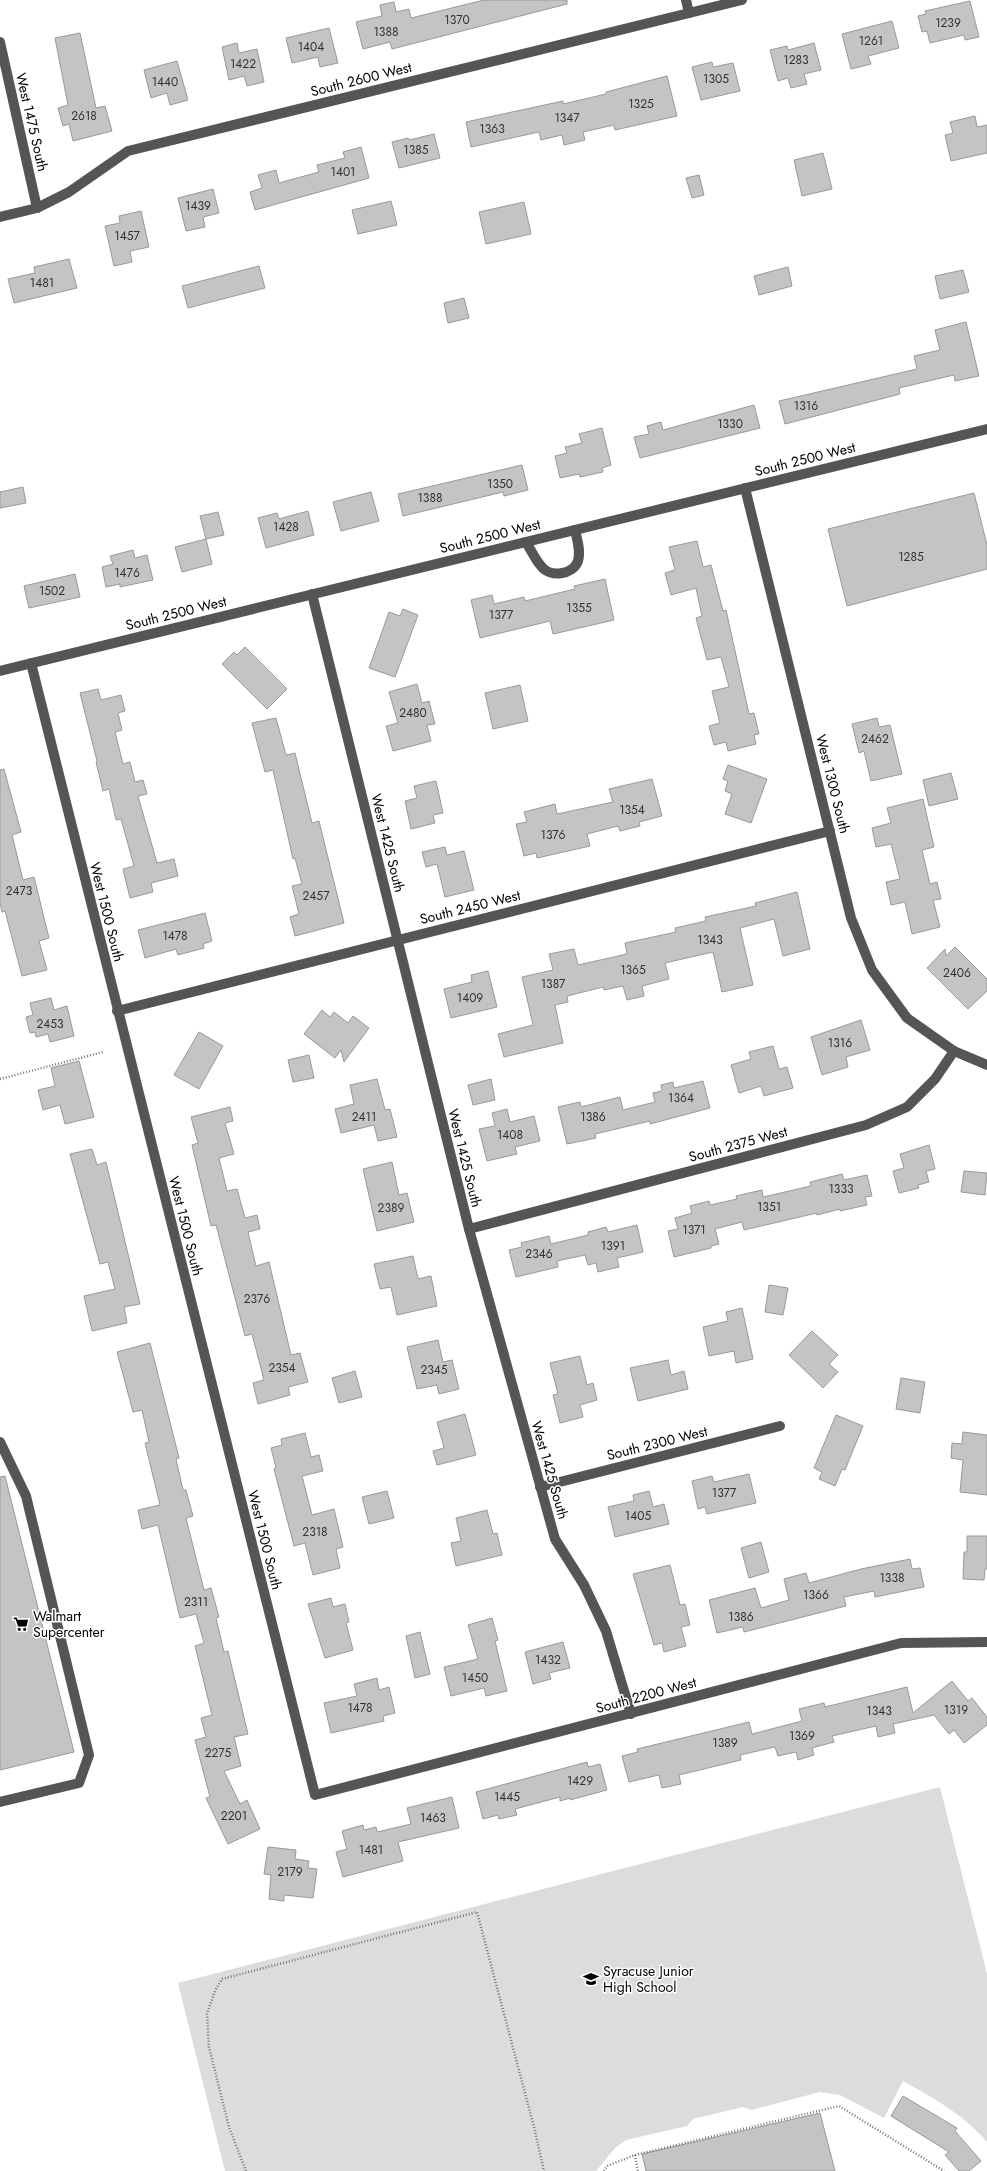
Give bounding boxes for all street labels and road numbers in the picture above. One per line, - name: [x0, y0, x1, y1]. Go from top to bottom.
- street label: South 2600 West: [308, 57, 414, 101]
- street label: West 1475 South: [11, 71, 53, 173]
- street label: South 2500 West: [752, 437, 858, 481]
- street label: South 2500 West: [437, 514, 543, 558]
- street label: South 2500 West: [123, 591, 229, 635]
- street label: West 1300 South: [811, 732, 855, 836]
- street label: West 1425 South: [366, 792, 410, 894]
- street label: West 1500 South: [85, 860, 129, 964]
- street label: South 2450 West: [418, 885, 523, 929]
- street label: West 1425 South: [443, 1107, 487, 1209]
- street label: South 2375 West: [686, 1121, 790, 1167]
- street label: West 1500 South: [164, 1174, 208, 1278]
- street label: West 1425 South: [526, 1419, 574, 1521]
- street label: South 2300 West: [605, 1421, 710, 1465]
- street label: West 1500 South: [243, 1488, 287, 1592]
- street label: South 2200 West: [593, 1672, 699, 1718]

